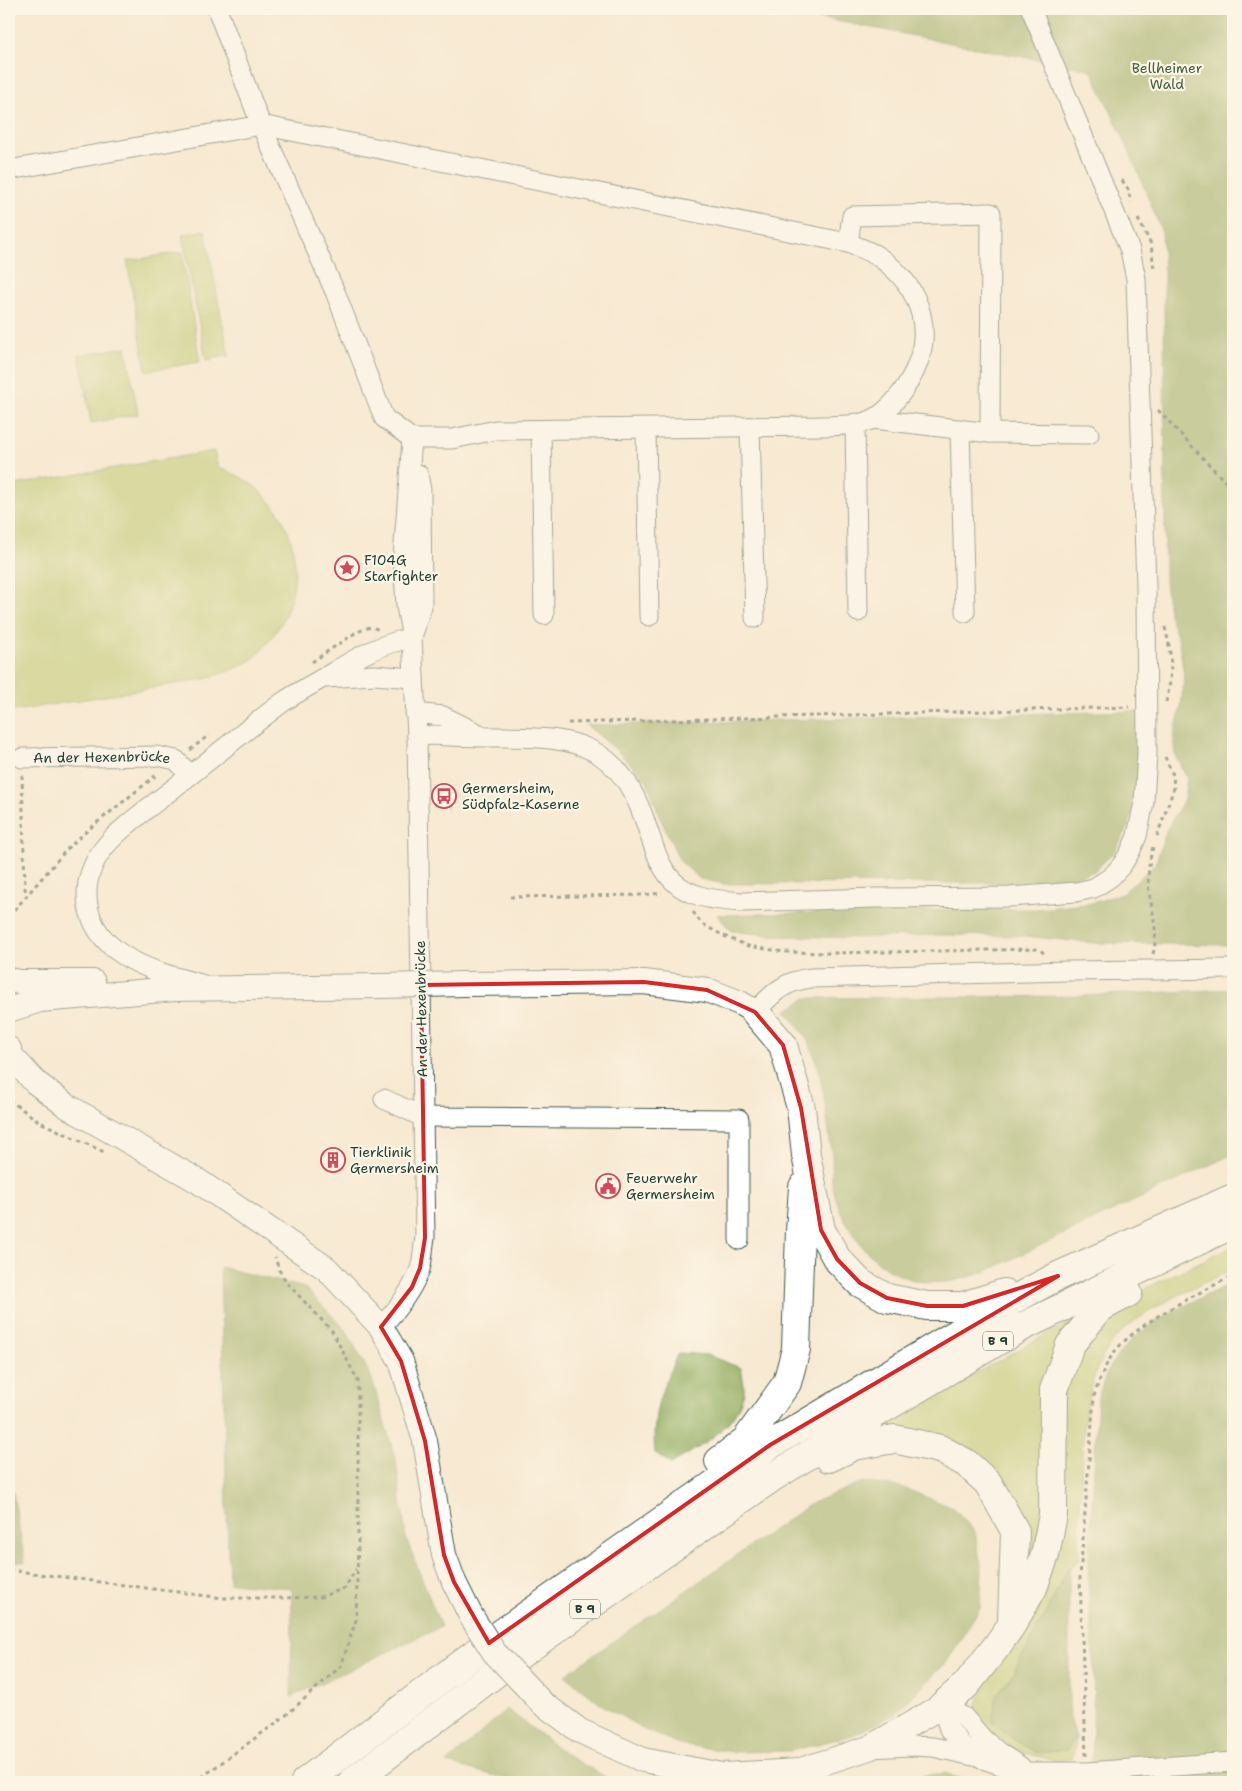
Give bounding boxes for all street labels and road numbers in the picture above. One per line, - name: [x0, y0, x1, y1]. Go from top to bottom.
- street label: An der Hexenbrücke: [33, 747, 172, 768]
- street label: An der Hexenbrücke: [411, 940, 431, 1078]
- road number: B 9: [983, 1332, 1013, 1350]
- road number: B 9: [570, 1600, 600, 1618]

